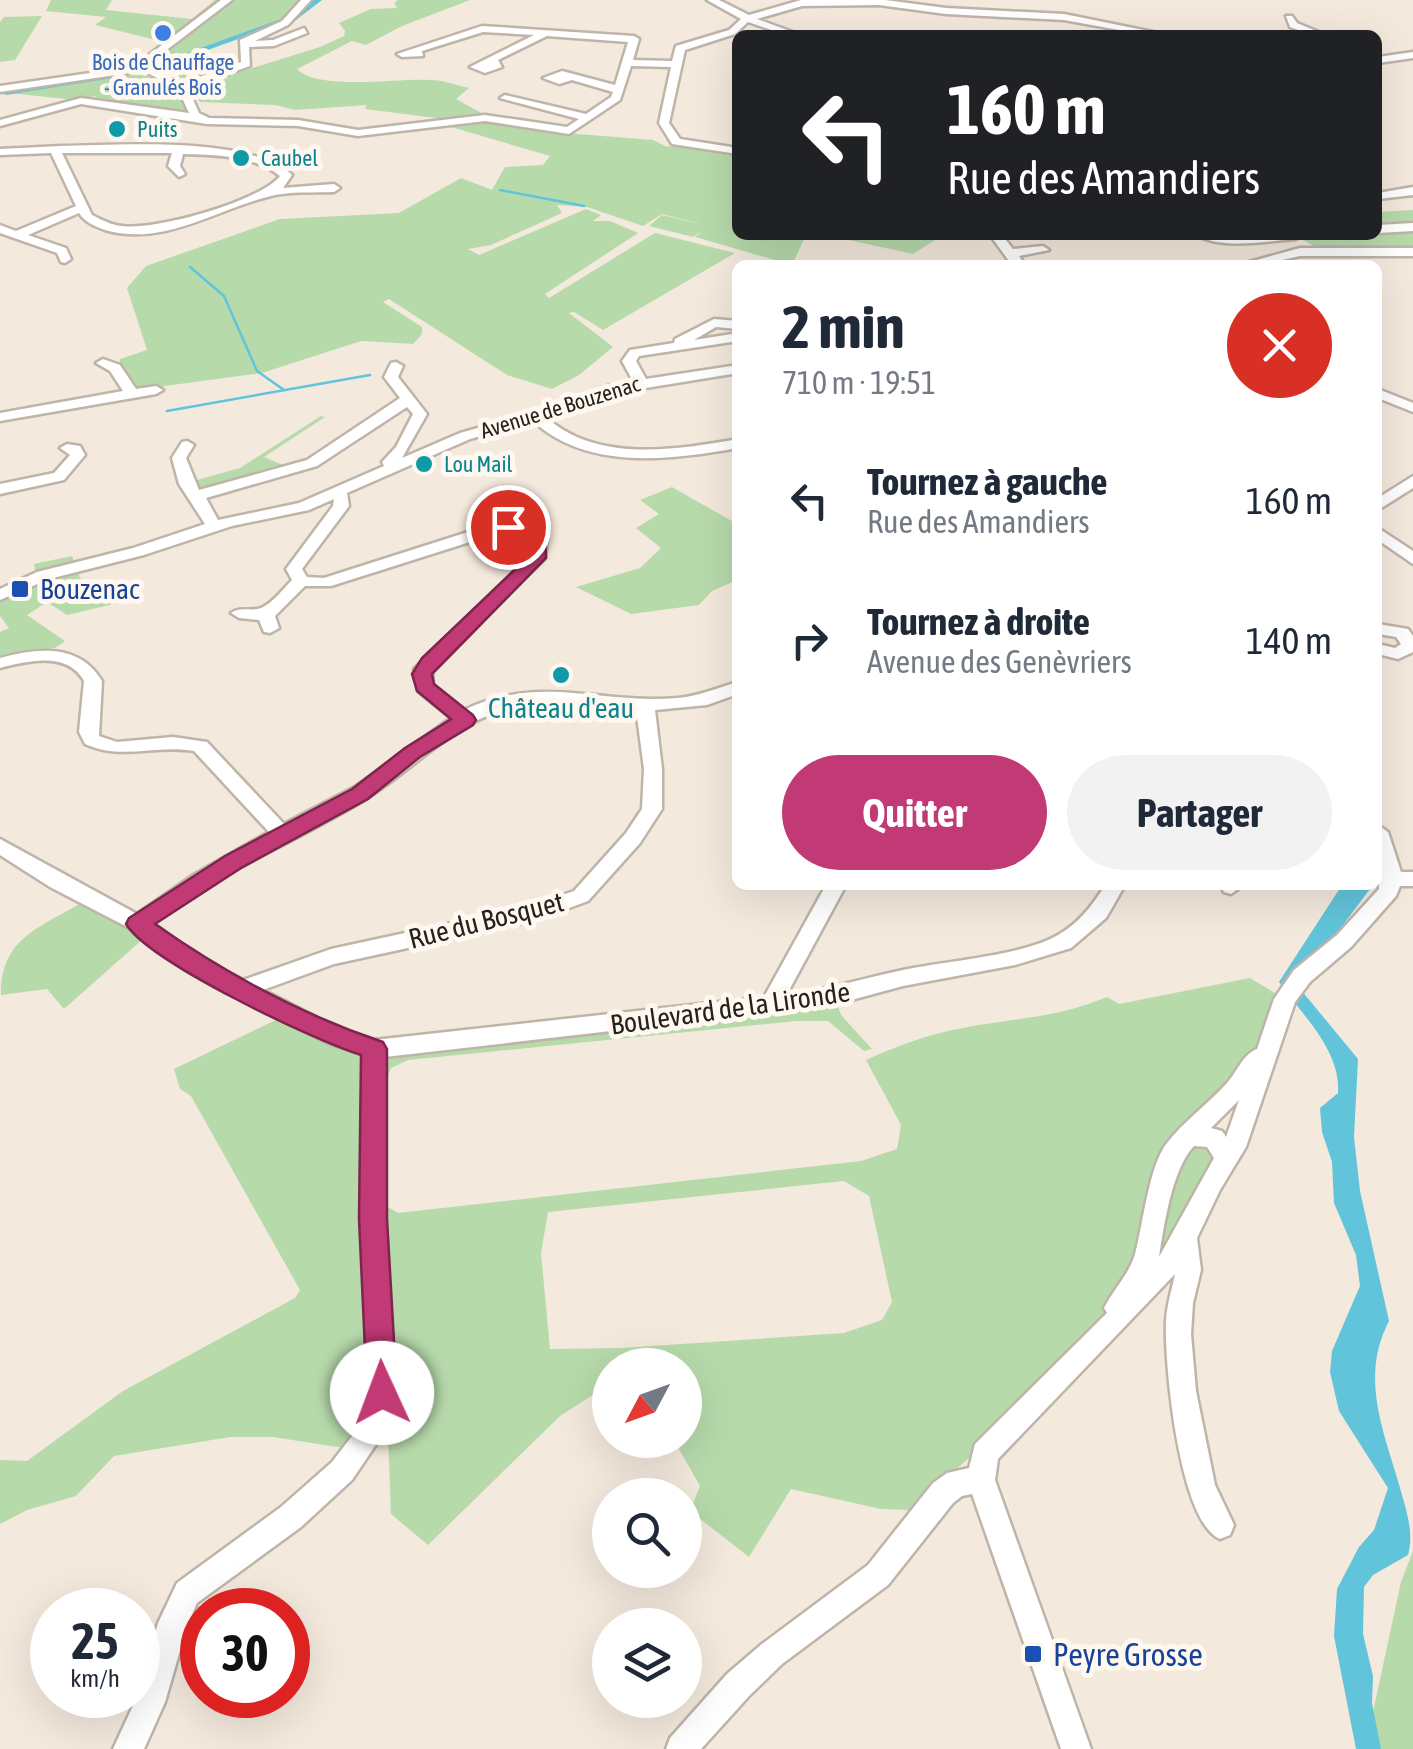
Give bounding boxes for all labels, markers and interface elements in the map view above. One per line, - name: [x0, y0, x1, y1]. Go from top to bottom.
- marker: Bois de Chauffage - Granulés Bois: [152, 22, 174, 44]
- place label: Bois de Chauffage - Granulés Bois: [92, 49, 234, 100]
- text: 160 m: [947, 69, 1106, 149]
- icon: left: [782, 70, 912, 200]
- place label: Puits: [137, 116, 178, 142]
- marker: Puits: [106, 118, 128, 140]
- place label: Caubel: [261, 145, 318, 171]
- marker: Caubel: [230, 147, 252, 169]
- text: Rue des Amandiers: [947, 152, 1260, 204]
- text: 2 min: [782, 292, 905, 361]
- button: close: [1227, 293, 1332, 398]
- text: 710 m · 19:51: [782, 364, 936, 401]
- street label: Avenue de Bouzenac: [477, 370, 644, 444]
- place label: Lou Mail: [444, 451, 513, 477]
- marker: Lou Mail: [413, 453, 435, 475]
- text: Tournez à gauche: [867, 460, 1108, 503]
- icon: left: [782, 473, 837, 528]
- text: 160 m: [1246, 479, 1332, 522]
- pin: [466, 485, 551, 570]
- icon: arrive: [481, 500, 536, 555]
- text: Rue des Amandiers: [867, 503, 1090, 540]
- place label: Bouzenac: [40, 573, 140, 605]
- marker: Bouzenac: [9, 578, 31, 600]
- text: Tournez à droite: [867, 600, 1090, 643]
- icon: right: [782, 613, 837, 668]
- text: 140 m: [1246, 619, 1332, 662]
- text: Avenue des Genèvriers: [867, 643, 1132, 680]
- marker: Château d'eau: [550, 664, 572, 686]
- place label: Château d'eau: [488, 692, 634, 724]
- button: Quitter: [782, 755, 1047, 870]
- button: Partager: [1067, 755, 1332, 870]
- street label: Rue du Bosquet: [405, 885, 567, 955]
- street label: Boulevard de la Lironde: [608, 975, 852, 1041]
- position arrow: [330, 1341, 434, 1445]
- north arrow: [592, 1348, 702, 1458]
- map controls: [592, 1348, 702, 1718]
- button: search: [592, 1478, 702, 1588]
- speed limit sign: 30: [180, 1588, 310, 1718]
- button: layers: [592, 1608, 702, 1718]
- text: 25: [71, 1612, 118, 1670]
- place label: Peyre Grosse: [1053, 1636, 1203, 1673]
- marker: Peyre Grosse: [1022, 1643, 1044, 1665]
- text: km/h: [70, 1664, 120, 1692]

